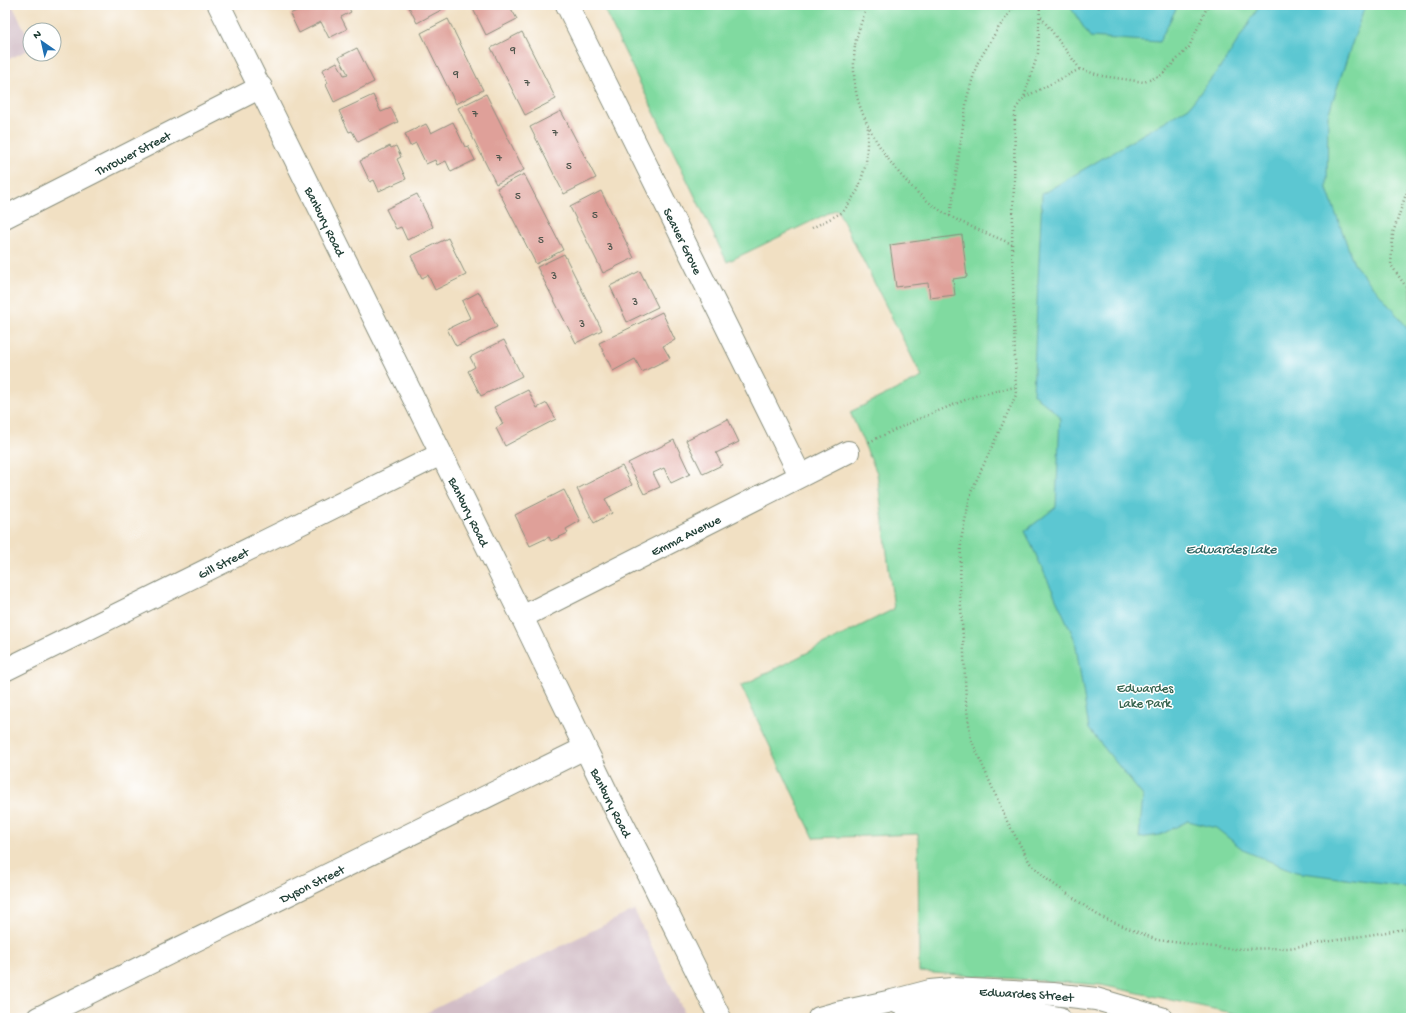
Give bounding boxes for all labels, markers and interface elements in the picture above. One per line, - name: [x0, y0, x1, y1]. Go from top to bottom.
- north arrow: [22, 22, 62, 62]
- text: N: [31, 28, 44, 42]
- house number: 9: [509, 45, 516, 57]
- house number: 9: [452, 69, 459, 81]
- house number: 7: [523, 78, 530, 90]
- house number: 7: [471, 109, 478, 121]
- street label: Thrower Street: [93, 128, 175, 180]
- house number: 7: [551, 128, 558, 140]
- house number: 7: [495, 153, 502, 165]
- house number: 5: [566, 161, 572, 173]
- street label: Banbury Road: [300, 184, 348, 261]
- house number: 5: [515, 191, 521, 203]
- street label: Seaver Grove: [659, 206, 704, 278]
- house number: 5: [592, 210, 598, 222]
- house number: 5: [538, 235, 544, 247]
- house number: 3: [606, 242, 613, 254]
- house number: 3: [550, 271, 557, 283]
- house number: 3: [631, 297, 638, 309]
- house number: 3: [578, 319, 585, 331]
- street label: Banbury Road: [444, 474, 492, 551]
- street label: Emma Avenue: [649, 513, 724, 560]
- water label: Edwardes Lake: [1186, 542, 1277, 559]
- street label: Gill Street: [196, 545, 253, 583]
- park label: Edwardes Lake Park: [1117, 682, 1175, 712]
- street label: Banbury Road: [586, 766, 634, 842]
- street label: Dyson Street: [277, 862, 349, 908]
- street label: Edwardes Street: [979, 985, 1076, 1007]

